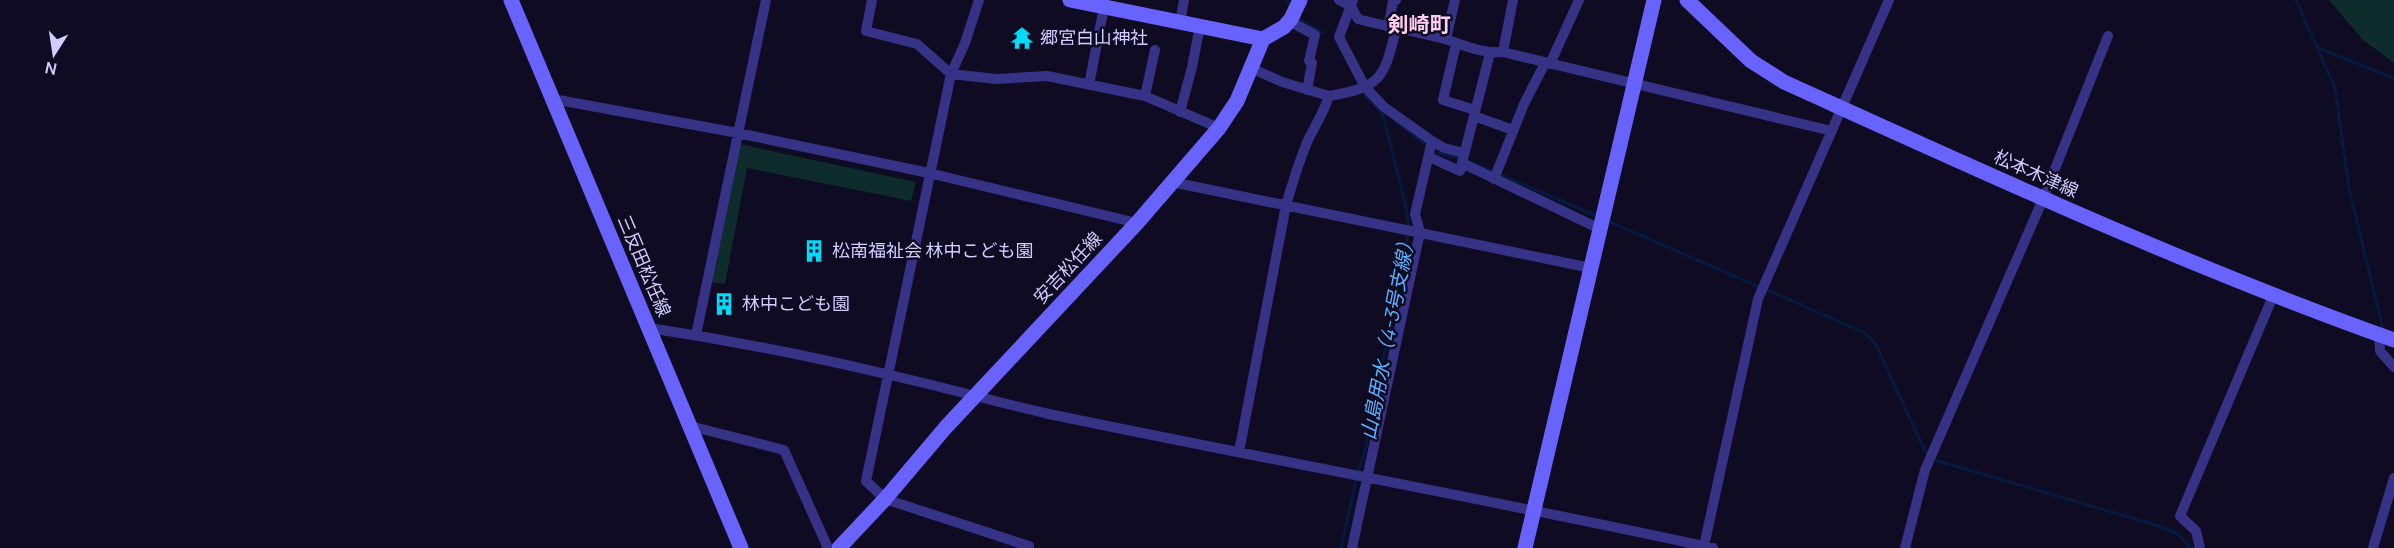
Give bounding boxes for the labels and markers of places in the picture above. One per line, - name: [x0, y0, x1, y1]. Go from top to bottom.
- temple icon: 郷宮白山神社: [1009, 25, 1035, 51]
- place label: 郷宮白山神社: [1040, 25, 1148, 49]
- building icon: 松南福祉会 林中こども園: [801, 238, 827, 264]
- place label: 松南福祉会 林中こども園: [832, 238, 1034, 262]
- building icon: 林中こども園: [711, 291, 737, 317]
- place label: 林中こども園: [742, 291, 850, 315]

